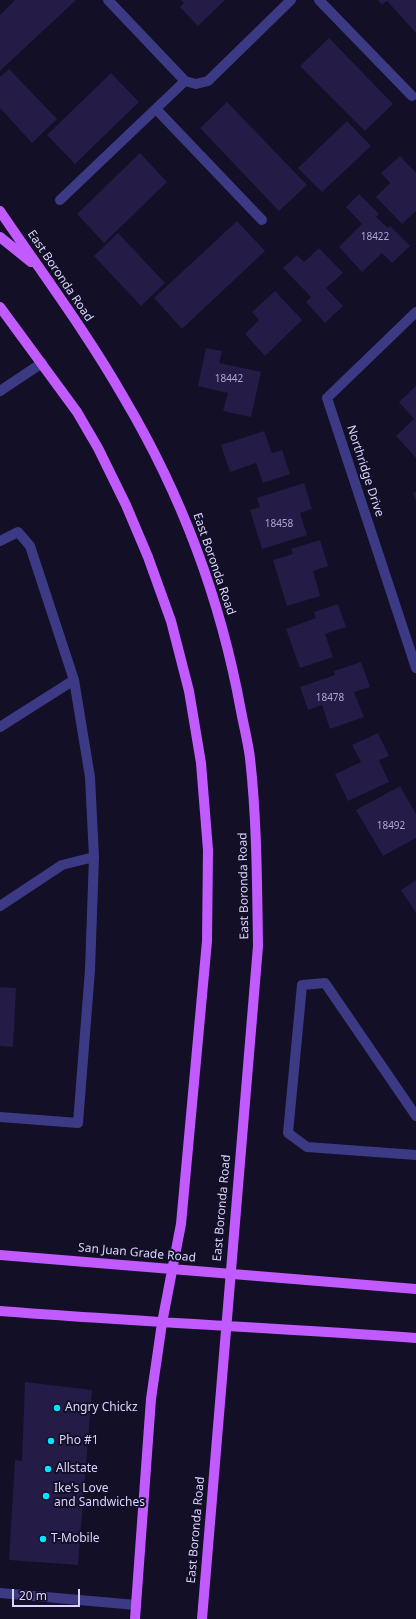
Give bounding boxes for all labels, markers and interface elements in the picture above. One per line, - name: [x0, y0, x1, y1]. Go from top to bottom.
- street label: East Boronda Road: [24, 228, 96, 324]
- house number: 18422: [361, 231, 389, 243]
- house number: 18442: [215, 373, 243, 385]
- street label: Northridge Drive: [343, 423, 387, 519]
- street label: East Boronda Road: [190, 511, 238, 617]
- house number: 18458: [265, 518, 293, 530]
- house number: 18478: [316, 692, 344, 704]
- house number: 18492: [377, 820, 405, 832]
- street label: East Boronda Road: [236, 832, 252, 940]
- street label: East Boronda Road: [210, 1154, 234, 1262]
- street label: San Juan Grade Road: [78, 1241, 196, 1265]
- place label: Angry Chickz: [65, 1401, 138, 1415]
- marker: Angry Chickz: [52, 1403, 62, 1413]
- place label: Pho #1: [59, 1434, 99, 1448]
- marker: Pho #1: [46, 1436, 56, 1446]
- place label: Allstate: [56, 1462, 98, 1476]
- marker: Allstate: [43, 1464, 53, 1474]
- street label: East Boronda Road: [184, 1476, 208, 1584]
- place label: Ike's Love and Sandwiches: [54, 1482, 145, 1510]
- marker: Ike's Love and Sandwiches: [41, 1491, 51, 1501]
- place label: T-Mobile: [51, 1532, 100, 1546]
- marker: T-Mobile: [38, 1534, 48, 1544]
- scale bar: [14, 1581, 82, 1607]
- text: 20 m: [19, 1587, 47, 1604]

